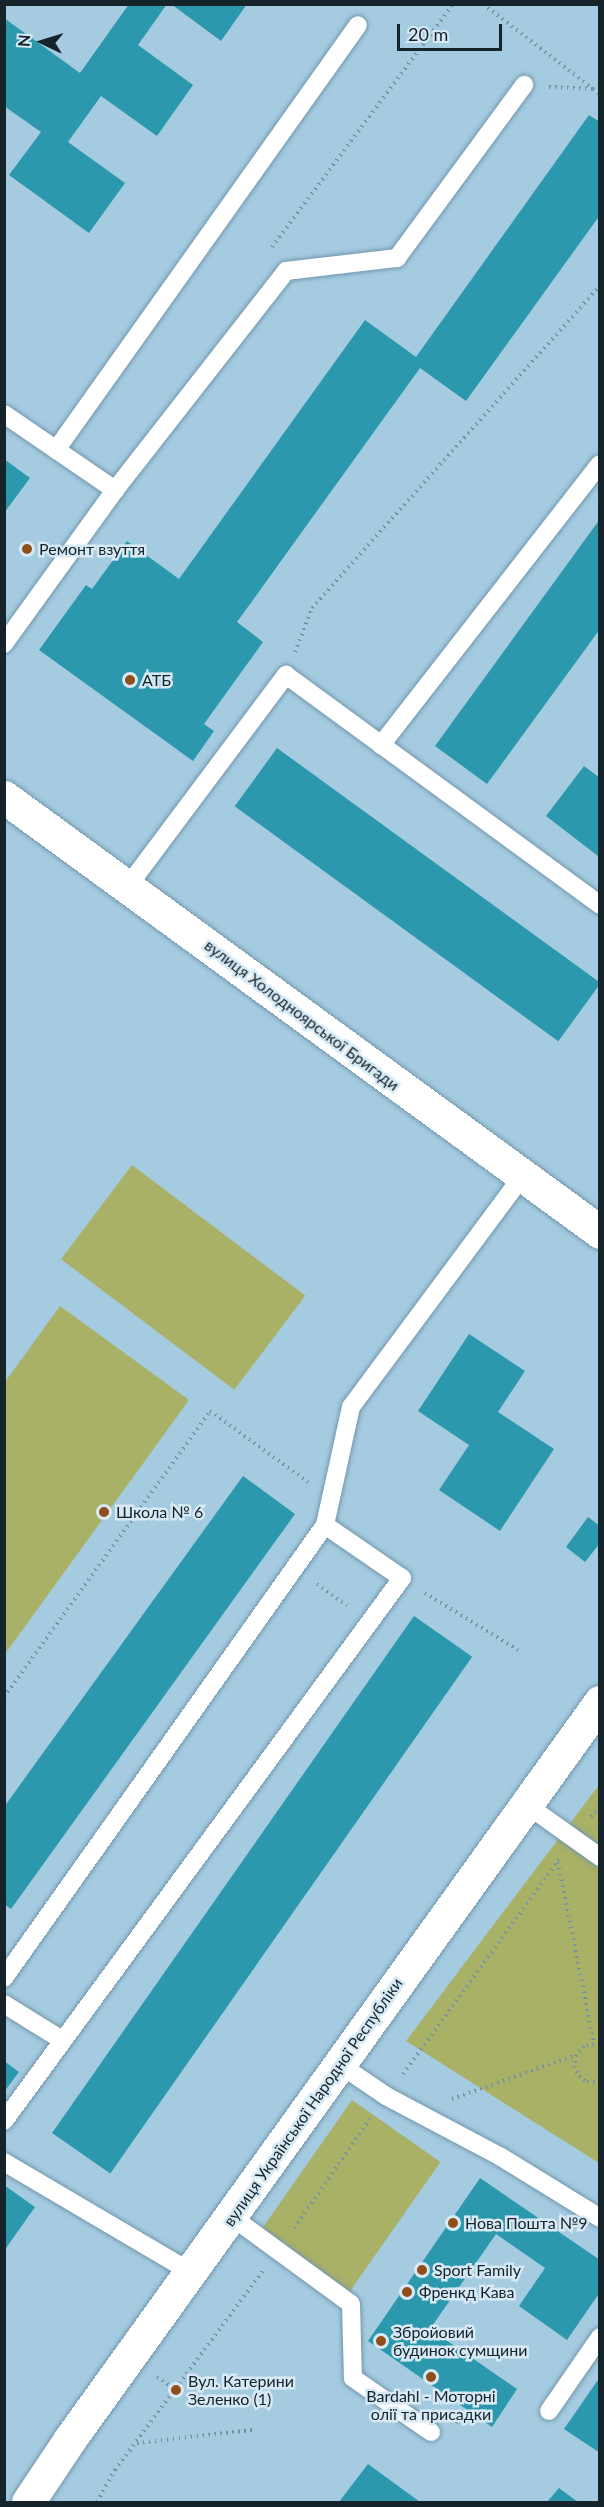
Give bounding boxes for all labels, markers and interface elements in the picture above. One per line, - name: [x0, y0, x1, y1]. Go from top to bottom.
- north arrow: [12, 12, 72, 72]
- scale bar: [400, 12, 505, 50]
- text: 20 m: [408, 23, 448, 45]
- text: N: [14, 34, 33, 48]
- place label: Ремонт взуття: [39, 539, 145, 559]
- marker: Ремонт взуття: [20, 542, 34, 556]
- place label: АТБ: [142, 670, 171, 690]
- marker: АТБ: [123, 673, 137, 687]
- street label: вулиця Холодноярської Бригади: [201, 936, 403, 1094]
- place label: Школа № 6: [116, 1502, 203, 1522]
- marker: Школа № 6: [97, 1505, 111, 1519]
- street label: вулиця Української Народної Республіки: [219, 1974, 407, 2230]
- place label: Нова Пошта №9: [465, 2213, 588, 2233]
- marker: Нова Пошта №9: [446, 2216, 460, 2230]
- place label: Sport Family: [434, 2260, 521, 2280]
- marker: Sport Family: [415, 2263, 429, 2277]
- place label: Френкд Кава: [419, 2282, 515, 2302]
- marker: Френкд Кава: [400, 2285, 414, 2299]
- place label: Збройовий будинок сумщини: [393, 2322, 528, 2360]
- marker: Збройовий будинок сумщини: [374, 2334, 388, 2348]
- marker: Bardahl - Моторні олії та присадки: [424, 2370, 438, 2384]
- place label: Вул. Катерини Зеленко (1): [188, 2371, 294, 2409]
- marker: Вул. Катерини Зеленко (1): [169, 2383, 183, 2397]
- place label: Bardahl - Моторні олії та присадки: [366, 2386, 496, 2424]

